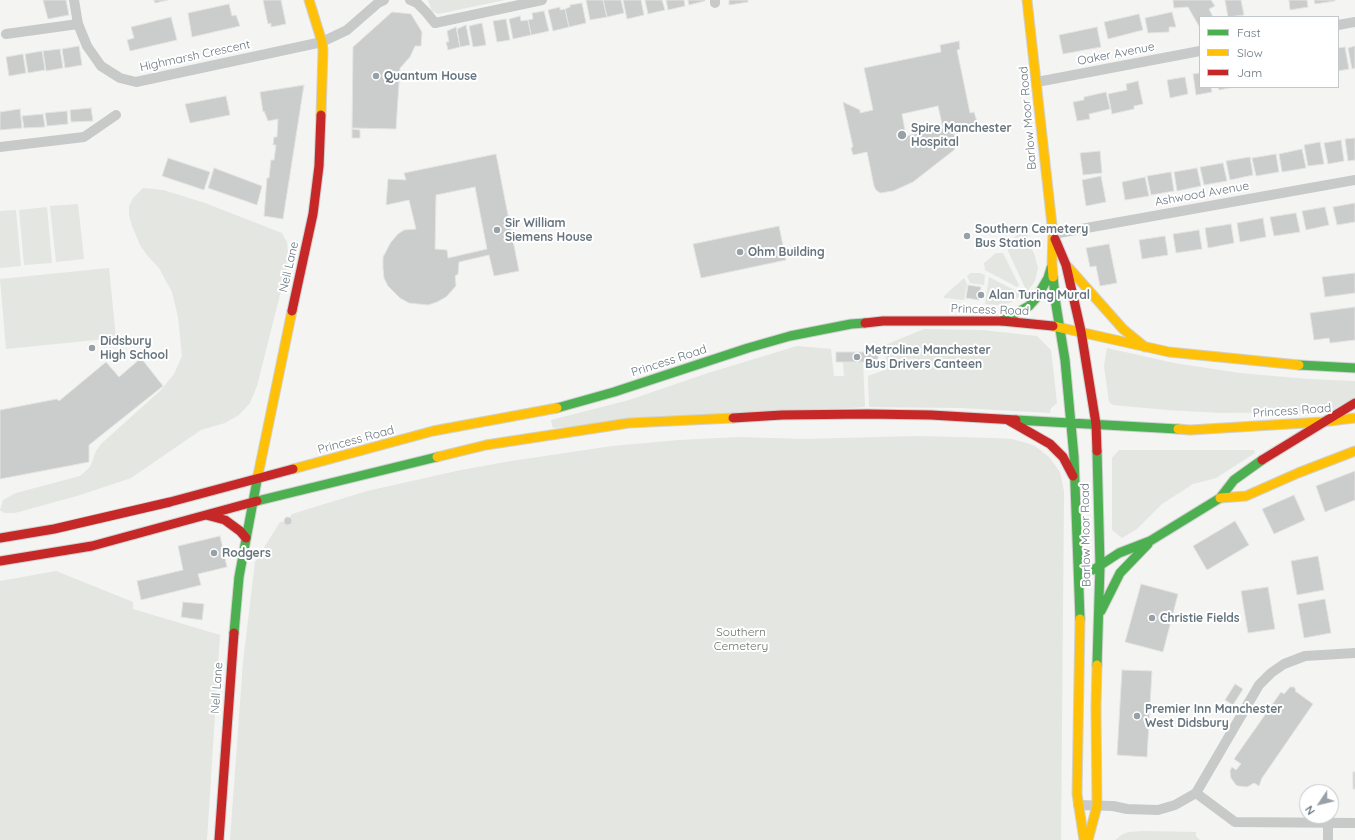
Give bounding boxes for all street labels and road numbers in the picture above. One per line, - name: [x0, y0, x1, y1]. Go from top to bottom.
- street label: Highmarsh Crescent: [138, 37, 252, 75]
- street label: Oaker Avenue: [1076, 39, 1156, 69]
- street label: Barlow Moor Road: [1016, 66, 1040, 170]
- street label: Ashwood Avenue: [1154, 179, 1250, 209]
- street label: Nell Lane: [276, 240, 302, 294]
- street label: Princess Road: [950, 301, 1030, 319]
- street label: Princess Road: [629, 342, 709, 380]
- street label: Princess Road: [1252, 401, 1332, 421]
- street label: Princess Road: [316, 423, 396, 457]
- street label: Barlow Moor Road: [1078, 483, 1094, 587]
- street label: Nell Lane: [208, 662, 226, 714]

